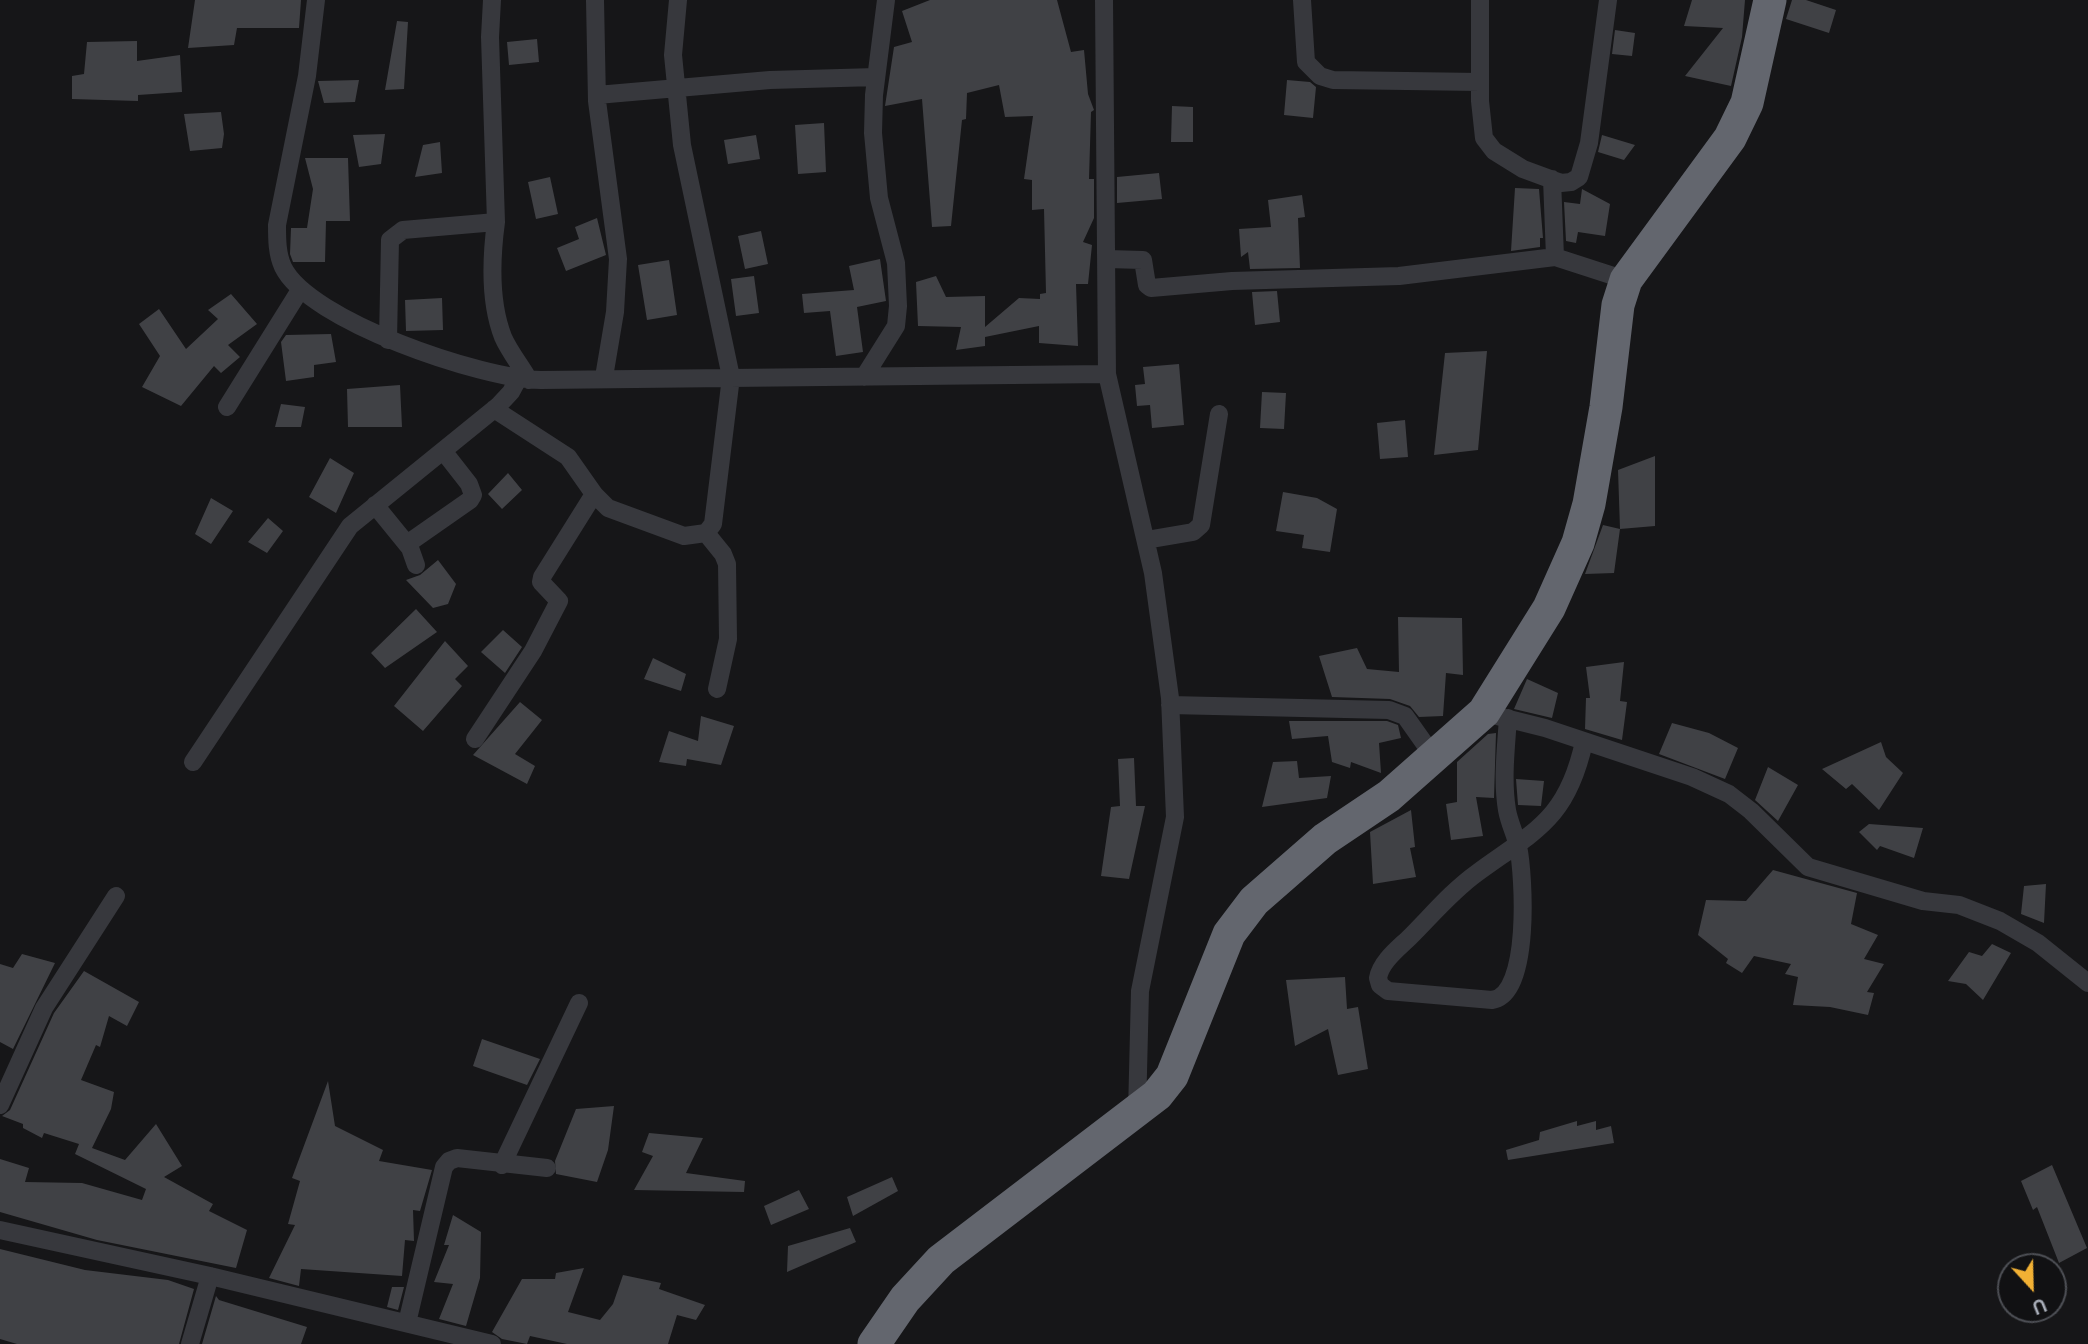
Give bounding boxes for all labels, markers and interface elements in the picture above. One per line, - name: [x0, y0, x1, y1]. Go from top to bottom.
- north arrow: [1997, 1253, 2067, 1323]
- text: U: [2029, 1293, 2050, 1319]

